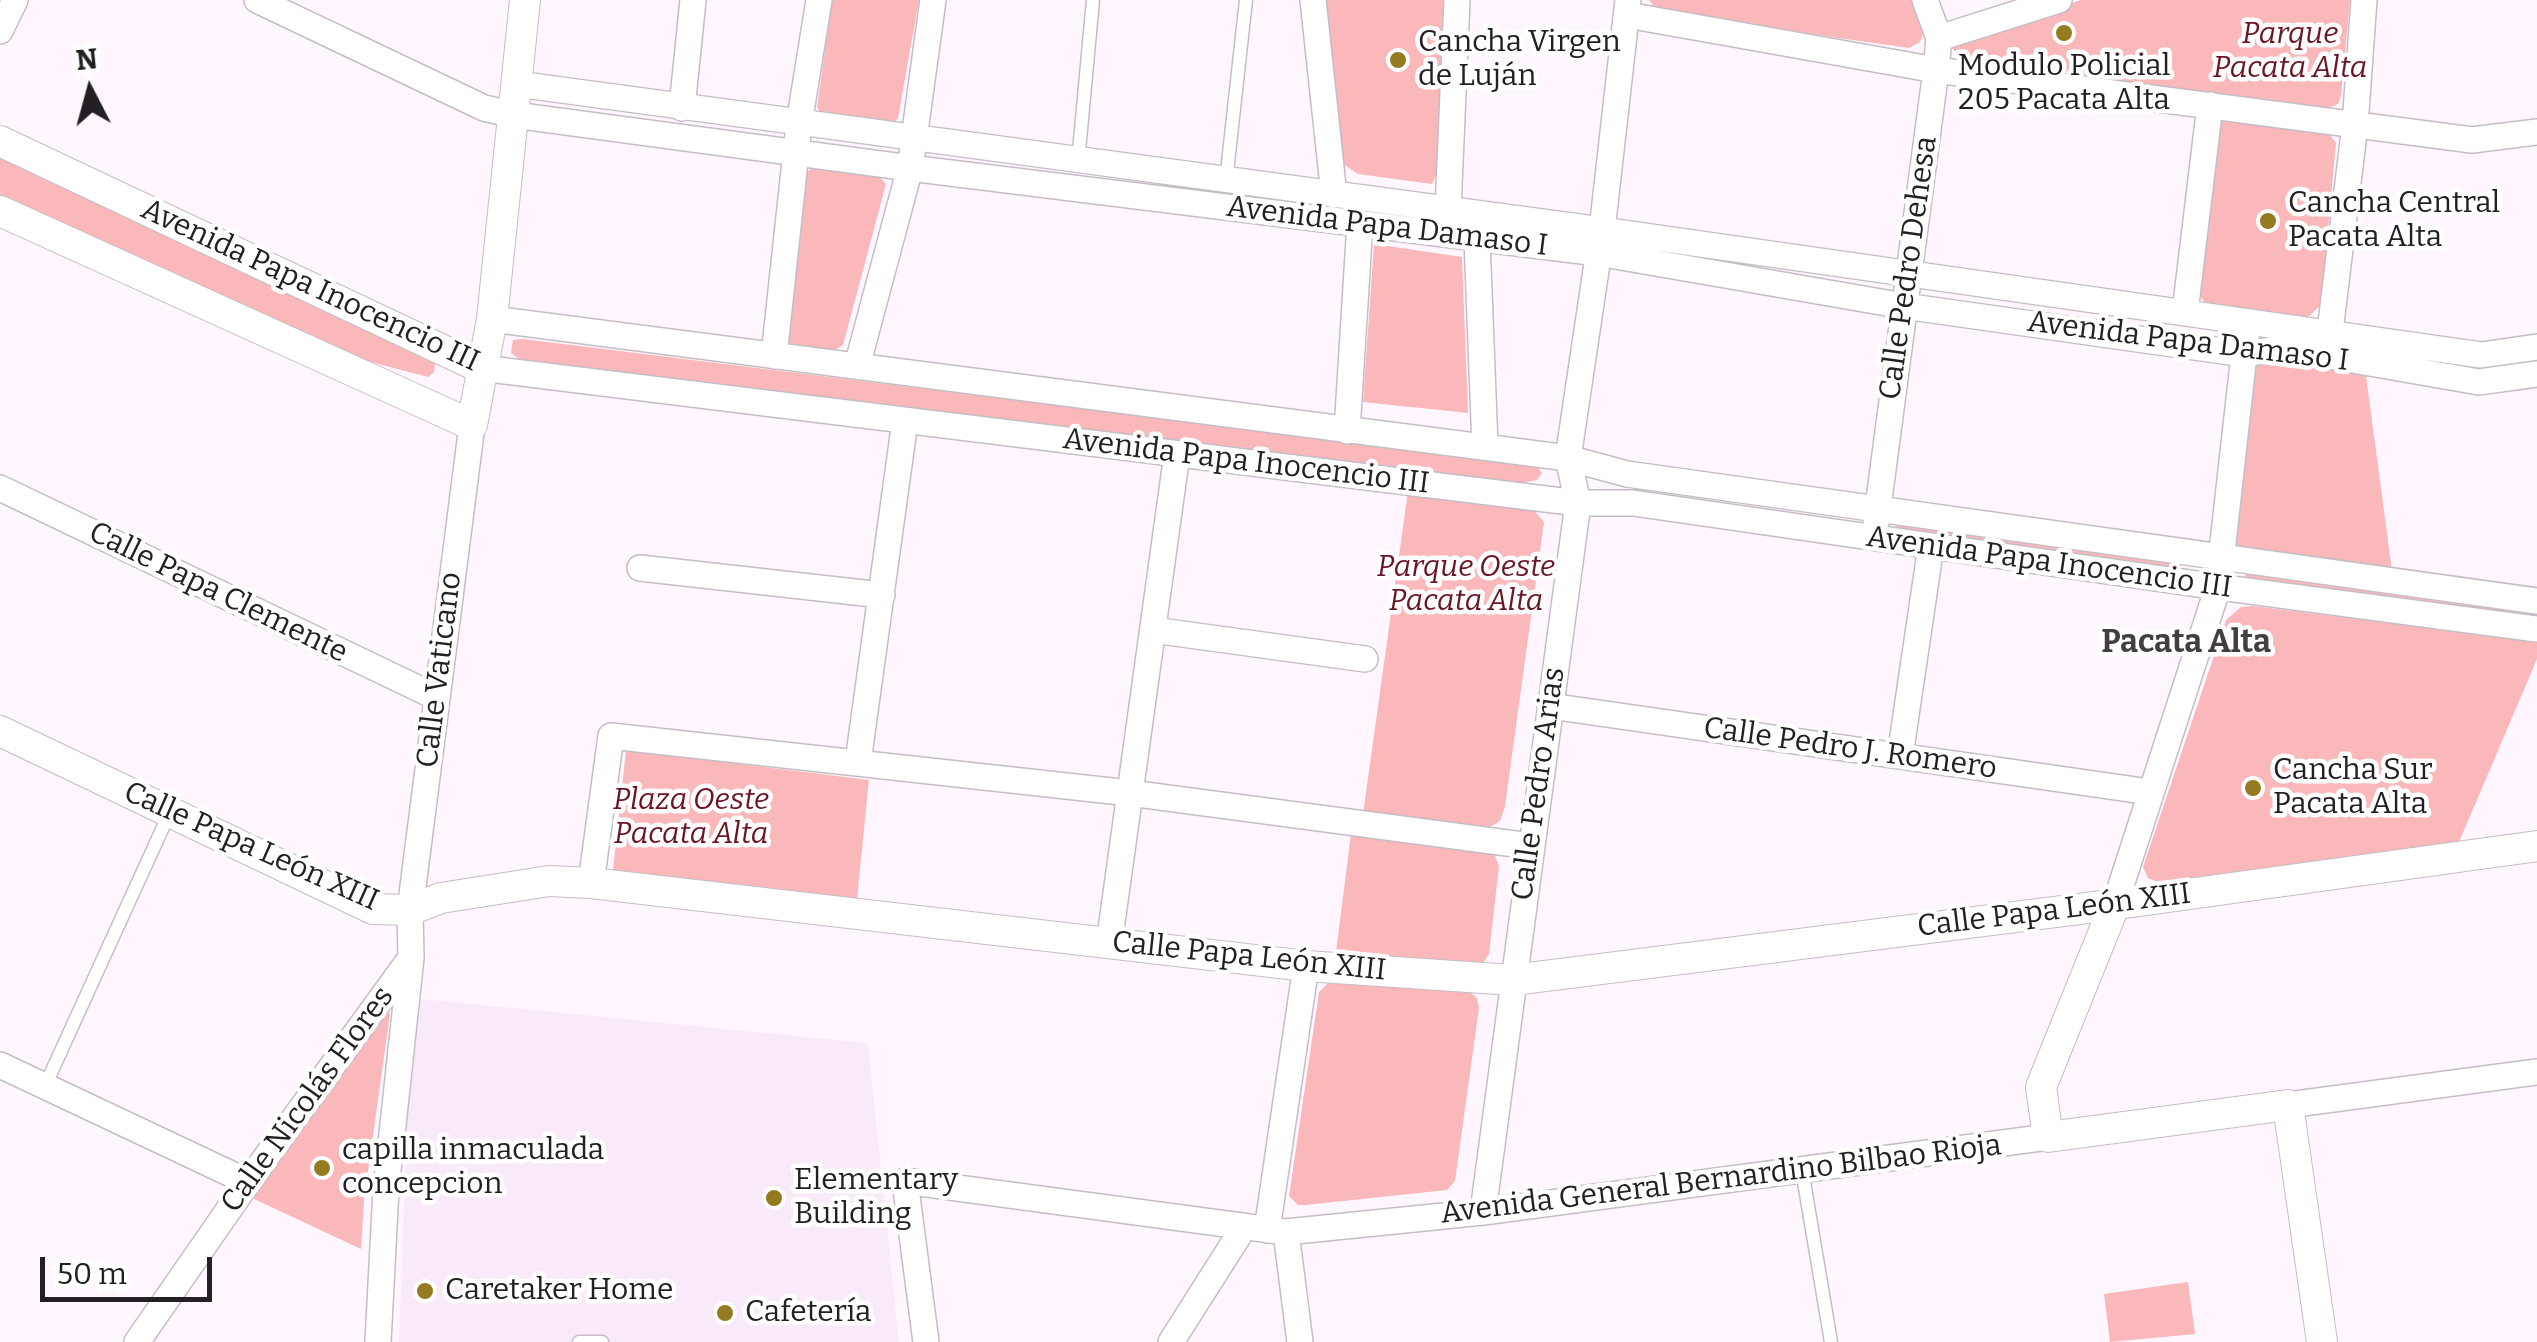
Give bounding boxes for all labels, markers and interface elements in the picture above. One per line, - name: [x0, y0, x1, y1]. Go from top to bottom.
- park label: Parque Pacata Alta: [2213, 17, 2367, 88]
- marker: Modulo Policial 205 Pacata Alta: [2053, 22, 2075, 44]
- place label: Cancha Virgen de Luján: [1418, 25, 1621, 96]
- north arrow: [40, 40, 140, 140]
- text: N: [74, 42, 99, 77]
- marker: Cancha Virgen de Luján: [1387, 49, 1409, 71]
- place label: Modulo Policial 205 Pacata Alta: [1958, 49, 2170, 120]
- street label: Calle Pedro Dehesa: [1873, 134, 1945, 402]
- place label: Cancha Central Pacata Alta: [2288, 186, 2500, 256]
- street label: Avenida Papa Damaso I: [1224, 189, 1550, 265]
- street label: Avenida Papa Inocencio III: [135, 192, 485, 380]
- marker: Cancha Central Pacata Alta: [2257, 210, 2279, 232]
- street label: Avenida Papa Damaso I: [2025, 304, 2351, 380]
- street label: Avenida Papa Inocencio III: [1061, 422, 1431, 502]
- street label: Calle Papa Clemente: [83, 515, 353, 671]
- street label: Avenida Papa Inocencio III: [1864, 520, 2234, 606]
- park label: Parque Oeste Pacata Alta: [1377, 550, 1555, 620]
- street label: Calle Vaticano: [410, 570, 470, 770]
- district label: Pacata Alta: [2101, 624, 2271, 662]
- street label: Calle Pedro Arias: [1505, 665, 1573, 903]
- street label: Calle Pedro J. Romero: [1701, 711, 1999, 787]
- place label: Cancha Sur Pacata Alta: [2273, 753, 2432, 824]
- street label: Calle Papa León XIII: [118, 775, 384, 919]
- marker: Cancha Sur Pacata Alta: [2242, 777, 2264, 799]
- park label: Plaza Oeste Pacata Alta: [613, 783, 769, 854]
- street label: Calle Papa León XIII: [1915, 876, 2193, 946]
- street label: Calle Papa León XIII: [1110, 925, 1388, 989]
- street label: Calle Nicolás Flores: [214, 980, 402, 1220]
- street label: Avenida General Bernardino Bilbao Rioja: [1438, 1128, 2004, 1232]
- place label: capilla inmaculada concepcion: [342, 1133, 604, 1204]
- marker: capilla inmaculada concepcion: [311, 1157, 333, 1179]
- place label: Elementary Building: [794, 1163, 958, 1234]
- marker: Elementary Building: [763, 1187, 785, 1209]
- scale bar: [45, 1237, 218, 1299]
- text: 50 m: [57, 1256, 127, 1292]
- place label: Caretaker Home: [445, 1273, 673, 1309]
- marker: Caretaker Home: [414, 1280, 436, 1302]
- place label: Cafetería: [745, 1295, 871, 1331]
- marker: Cafetería: [714, 1302, 736, 1324]

